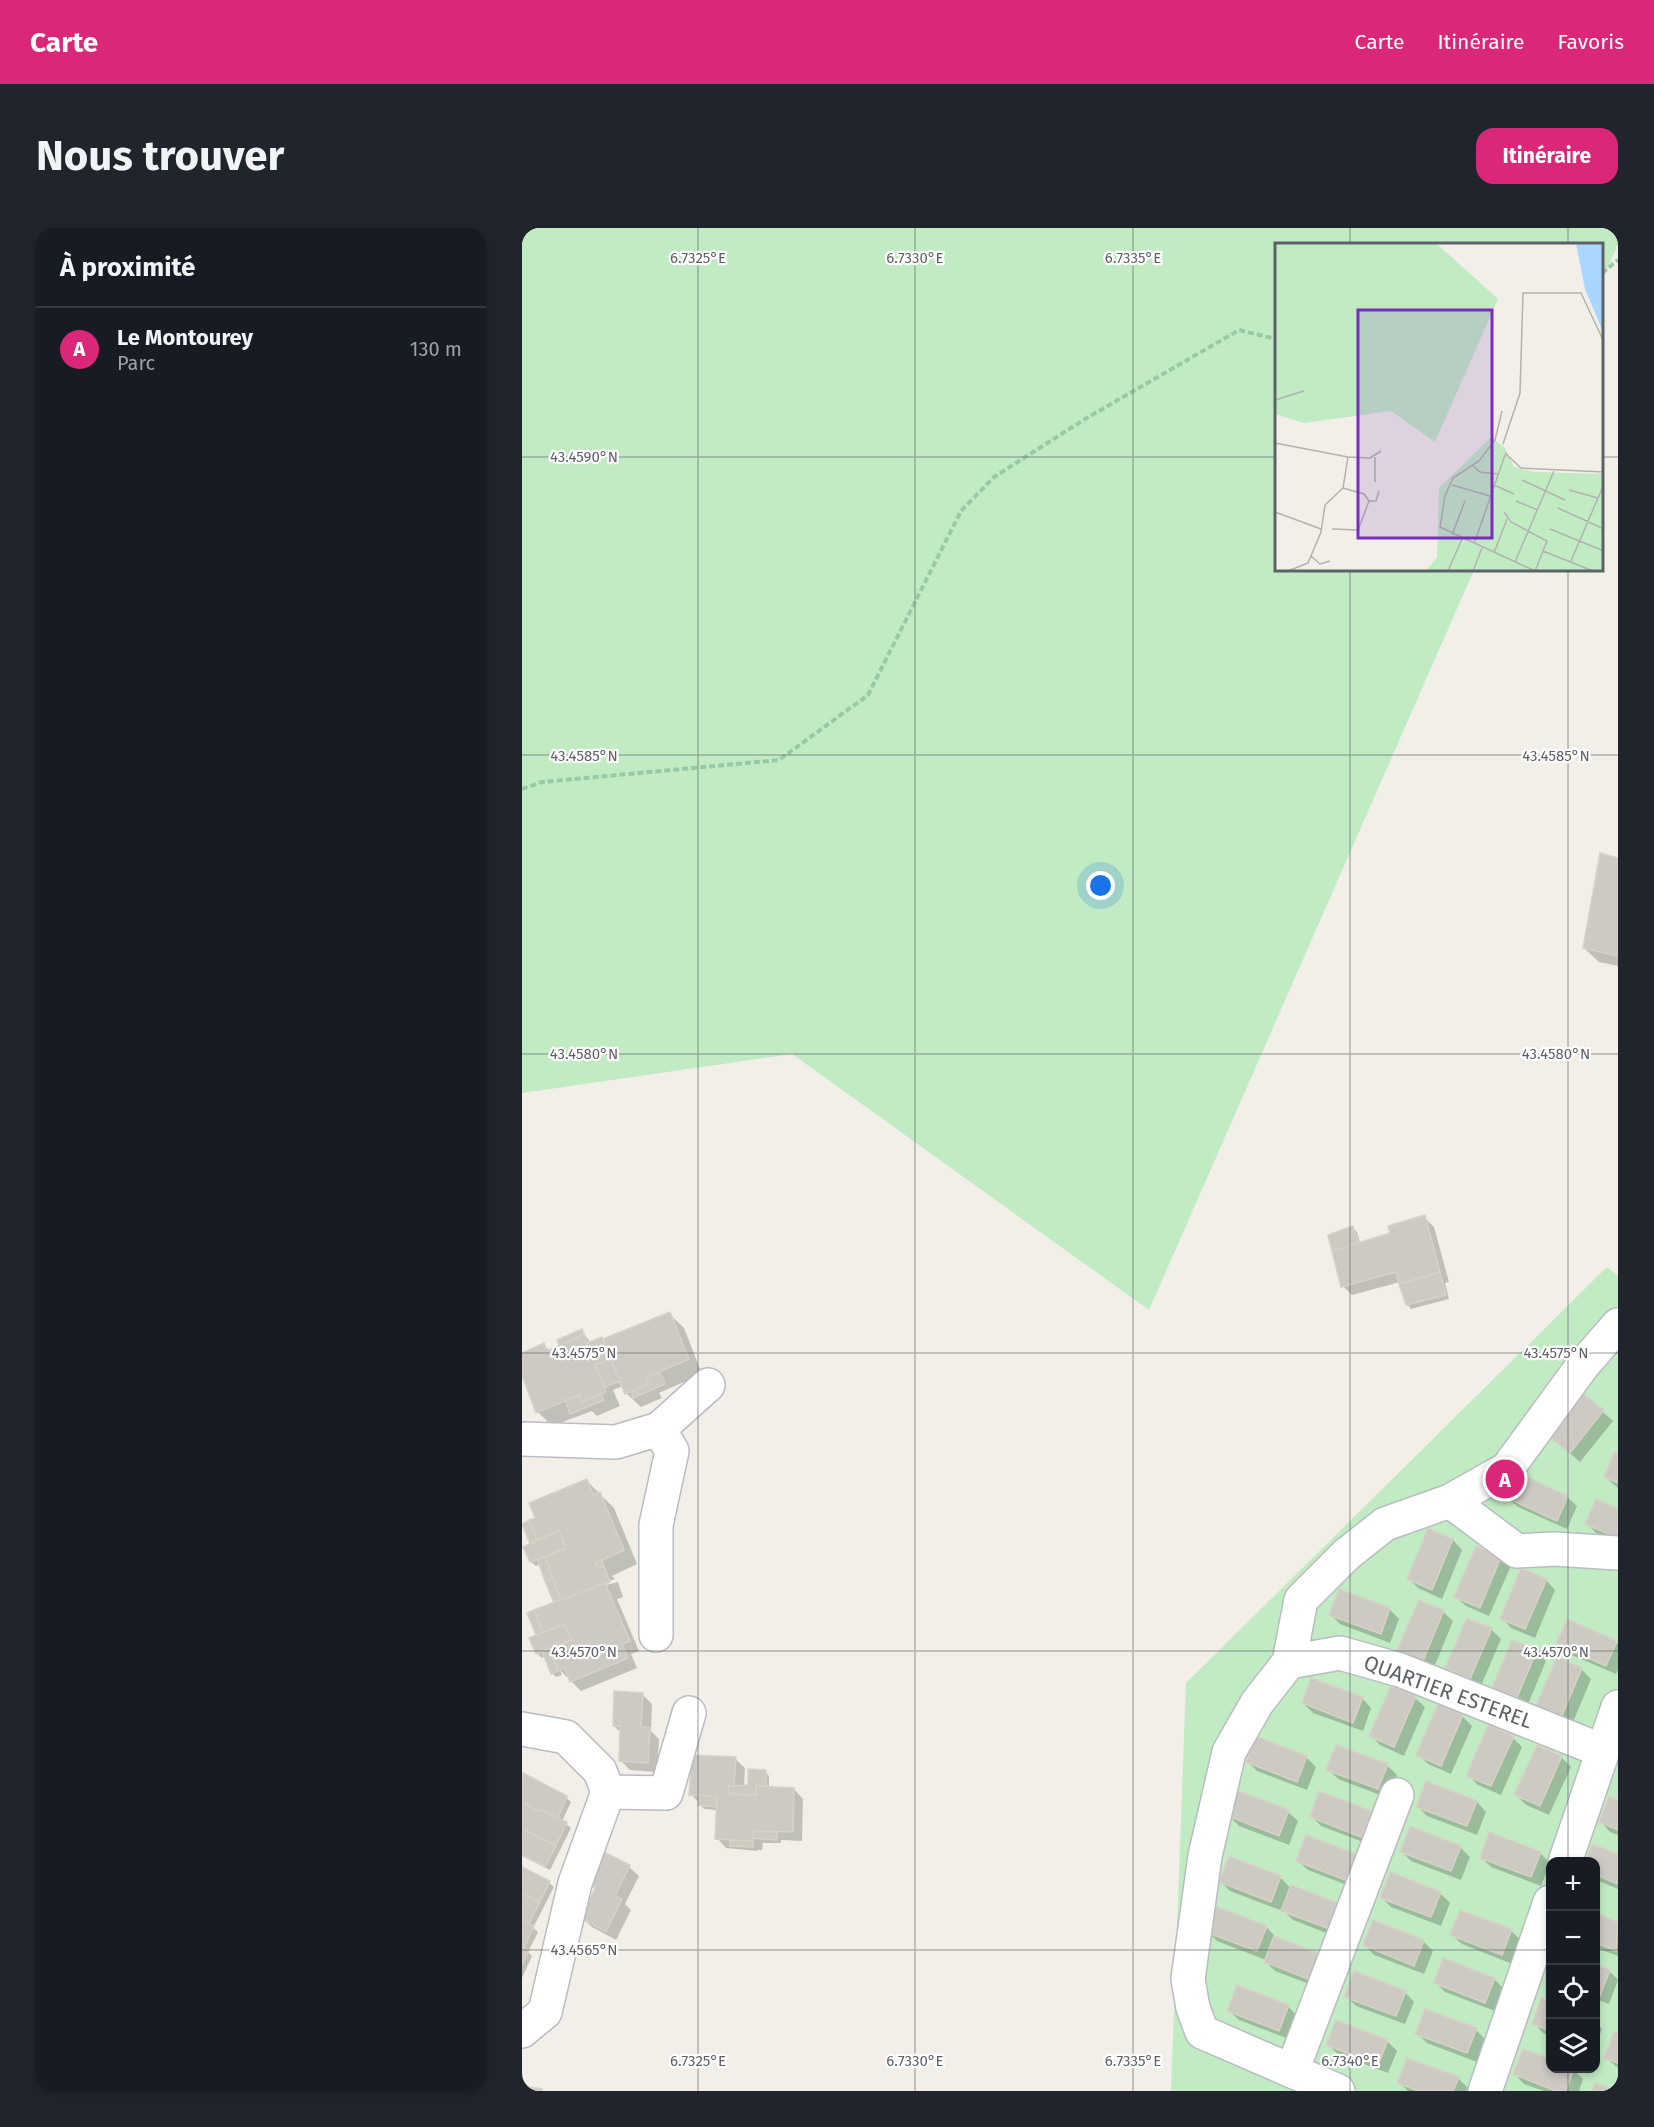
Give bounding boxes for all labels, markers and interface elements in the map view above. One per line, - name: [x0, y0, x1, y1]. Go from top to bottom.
- text: Carte: [30, 26, 98, 59]
- text: Carte: [1355, 29, 1404, 55]
- text: Itinéraire: [1437, 29, 1524, 55]
- text: Favoris: [1557, 29, 1624, 55]
- button: Itinéraire: [1476, 128, 1618, 184]
- text: Nous trouver: [36, 131, 284, 181]
- inset map: [1275, 243, 1603, 572]
- text: 6.7325°E: [670, 249, 726, 267]
- text: 6.7330°E: [886, 249, 944, 267]
- text: 6.7335°E: [1105, 249, 1161, 267]
- text: À proximité: [60, 252, 195, 283]
- text: Le Montourey: [117, 324, 253, 351]
- text: A: [74, 337, 85, 361]
- text: 130 m: [410, 337, 462, 361]
- text: Parc: [117, 351, 155, 375]
- text: 43.4590°N: [550, 448, 618, 466]
- text: 43.4585°N: [550, 747, 618, 765]
- text: 43.4585°N: [1522, 747, 1590, 765]
- your location: [1086, 871, 1115, 900]
- text: 43.4580°N: [550, 1045, 618, 1063]
- text: 43.4580°N: [1522, 1045, 1590, 1063]
- text: 43.4575°N: [551, 1344, 617, 1362]
- text: 43.4575°N: [1523, 1344, 1589, 1362]
- pin: A: [1486, 1456, 1524, 1502]
- text: 43.4570°N: [551, 1643, 617, 1661]
- text: 43.4570°N: [1523, 1643, 1589, 1661]
- street label: QUARTIER ESTEREL: [1360, 1649, 1536, 1735]
- map controls: [1546, 1857, 1600, 2073]
- button: +: [1546, 1857, 1600, 1911]
- button: −: [1546, 1911, 1600, 1965]
- text: 43.4565°N: [550, 1941, 618, 1959]
- button: locate: [1546, 1965, 1600, 2019]
- button: layers: [1546, 2019, 1600, 2073]
- text: 6.7325°E: [670, 2052, 726, 2070]
- text: 6.7330°E: [886, 2052, 944, 2070]
- text: 6.7335°E: [1105, 2052, 1161, 2070]
- text: 6.7340°E: [1321, 2052, 1379, 2070]

